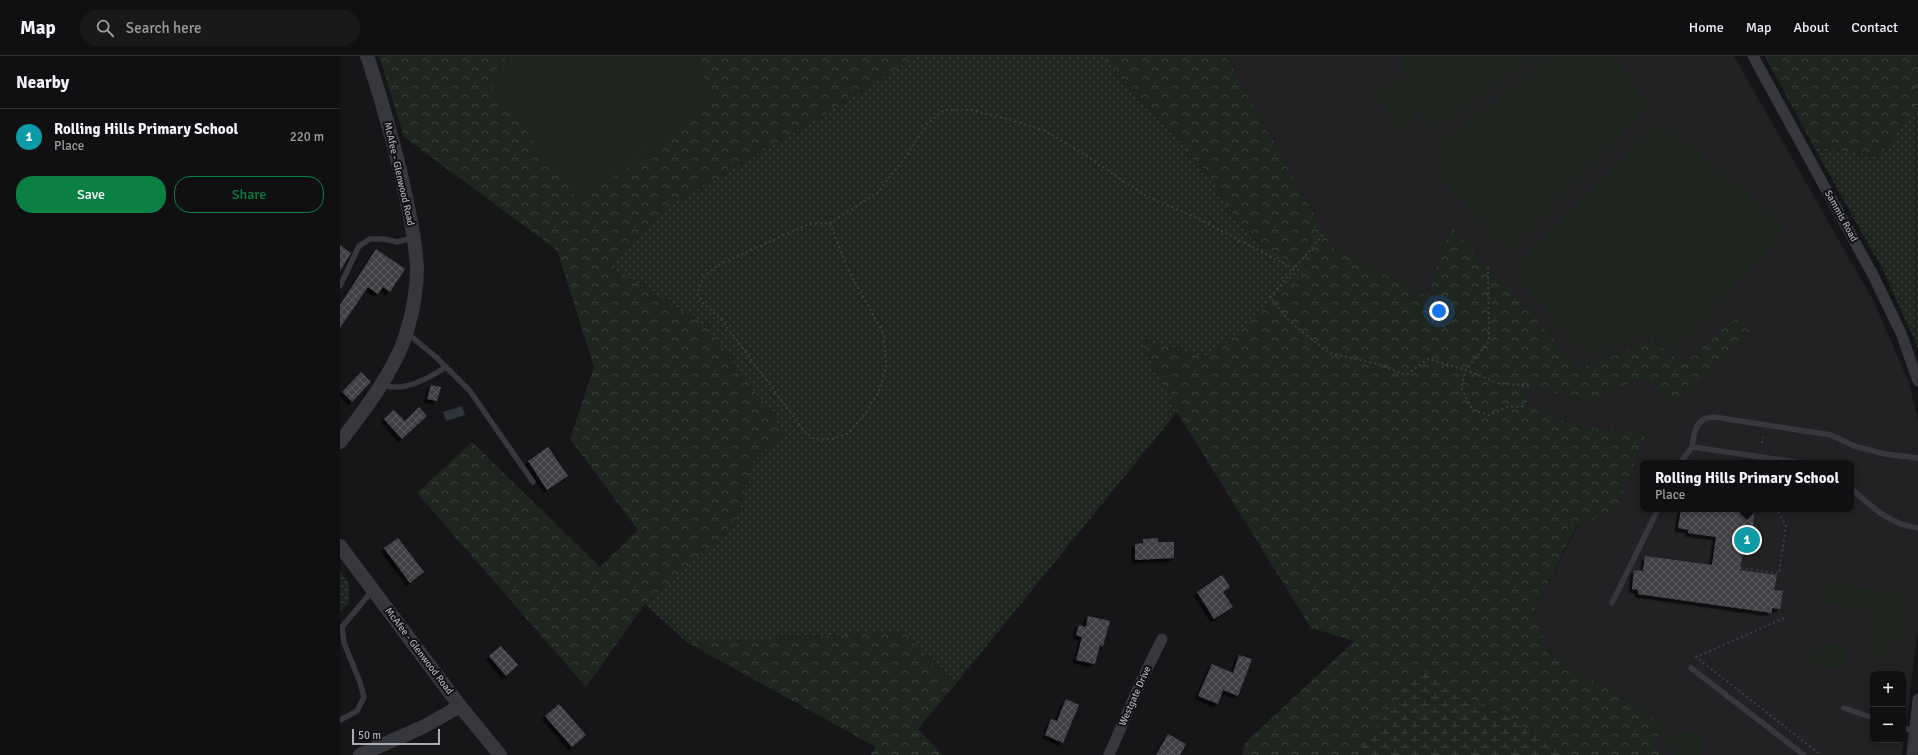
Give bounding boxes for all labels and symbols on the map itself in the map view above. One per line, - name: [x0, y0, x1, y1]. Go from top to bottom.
- street label: McAfee - Glenwood Road: [381, 121, 417, 227]
- street label: Sammis Road: [1822, 188, 1860, 244]
- your location: [1429, 301, 1449, 321]
- pin: 1: [1734, 525, 1760, 555]
- street label: McAfee - Glenwood Road: [382, 605, 456, 697]
- street label: Westgate Drive: [1116, 664, 1154, 728]
- scale bar: [352, 727, 440, 746]

